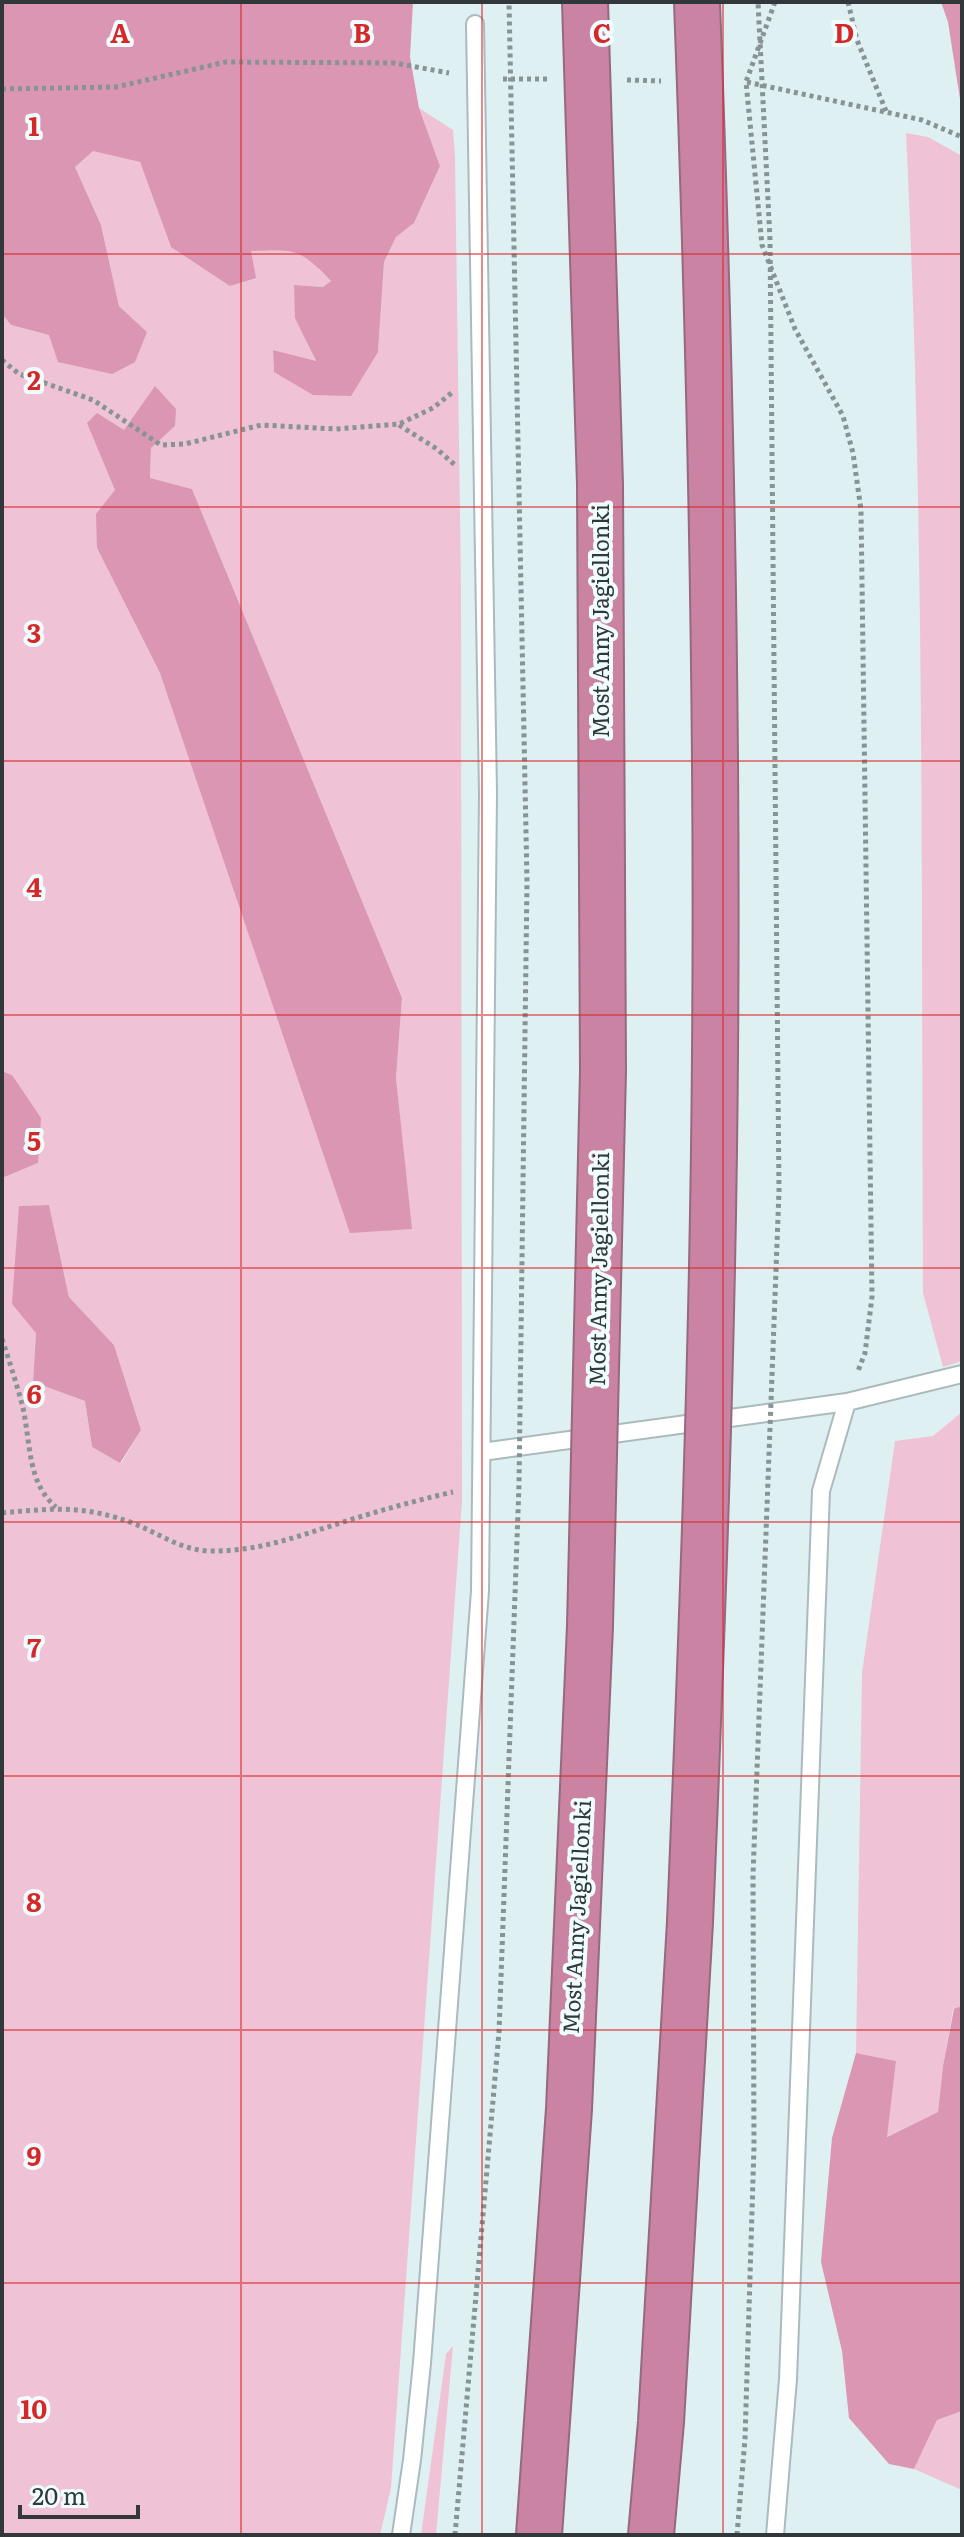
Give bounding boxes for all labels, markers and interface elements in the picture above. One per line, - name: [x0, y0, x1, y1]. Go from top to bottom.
- text: A: [110, 12, 130, 51]
- text: B: [353, 12, 371, 51]
- text: C: [593, 12, 611, 51]
- text: D: [834, 12, 854, 51]
- text: 1: [29, 105, 40, 144]
- text: 2: [27, 359, 41, 398]
- street label: Most Anny Jagiellonki: [583, 504, 616, 738]
- text: 3: [27, 612, 41, 651]
- text: 4: [26, 866, 42, 905]
- text: 5: [27, 1120, 41, 1159]
- street label: Most Anny Jagiellonki: [579, 1152, 616, 1386]
- text: 6: [26, 1373, 42, 1412]
- text: 7: [27, 1627, 41, 1666]
- street label: Most Anny Jagiellonki: [553, 1799, 598, 2035]
- text: 8: [26, 1881, 42, 1920]
- text: 9: [27, 2135, 42, 2174]
- text: 10: [21, 2388, 47, 2427]
- scale bar: [20, 2469, 138, 2519]
- text: 20 m: [32, 2477, 86, 2512]

